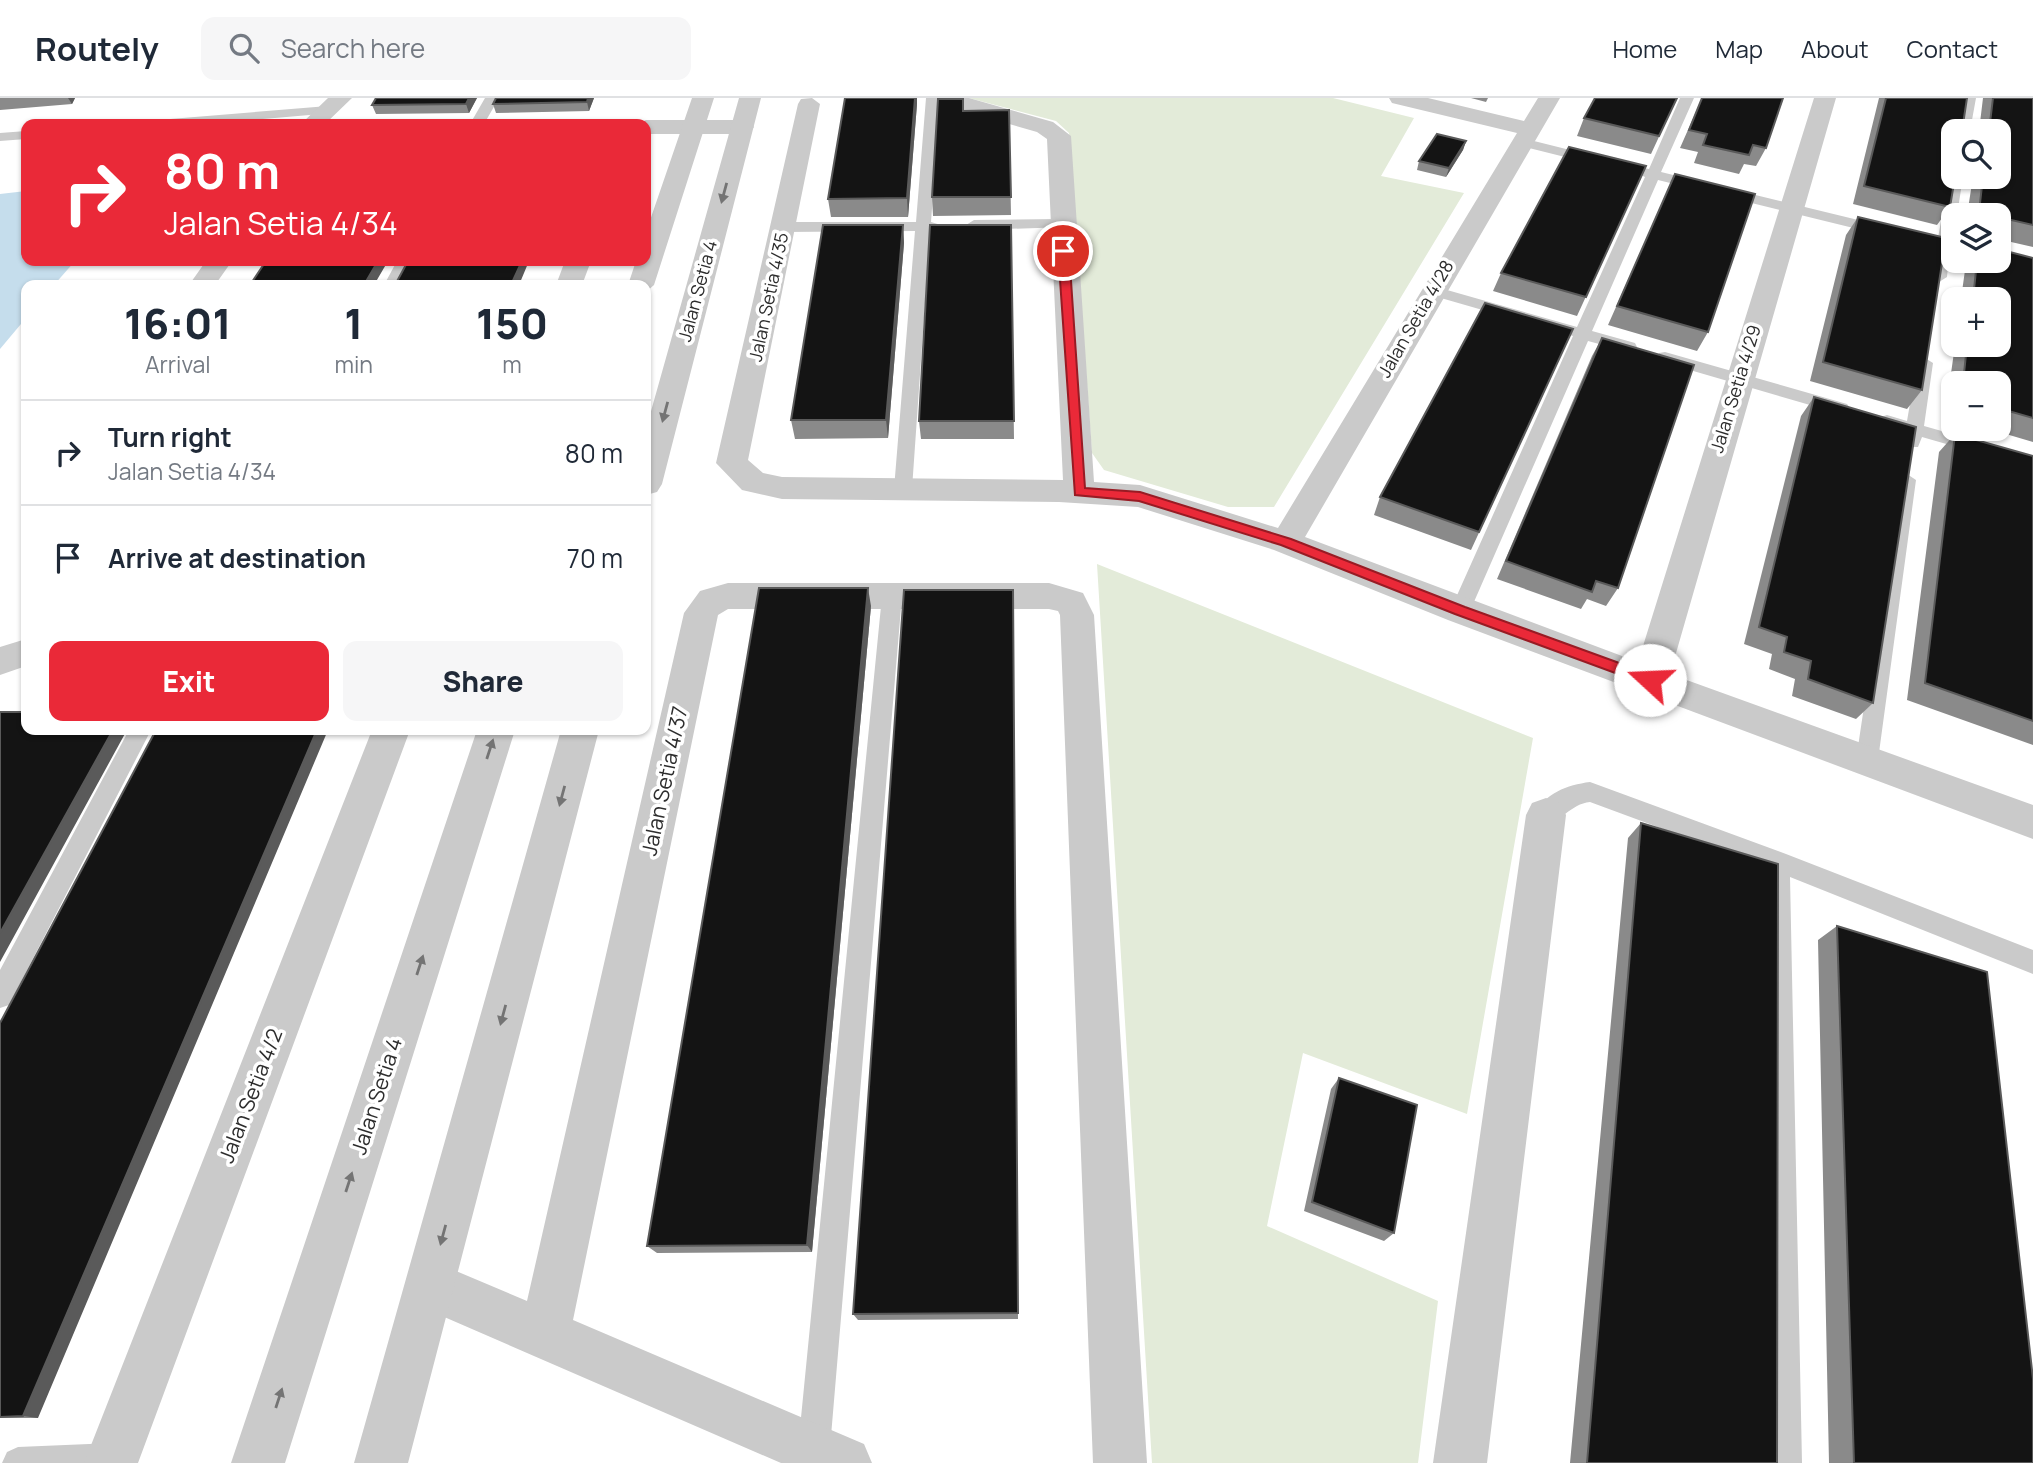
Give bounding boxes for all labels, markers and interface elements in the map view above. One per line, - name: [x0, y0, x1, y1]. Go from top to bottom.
- search box: [201, 17, 691, 80]
- text: Routely: [35, 26, 159, 71]
- icon: search: [225, 29, 263, 67]
- text: Search here: [281, 30, 425, 66]
- text: Home: [1612, 32, 1677, 65]
- text: Map: [1715, 32, 1763, 65]
- text: About: [1801, 32, 1869, 65]
- text: Contact: [1907, 32, 1998, 65]
- map controls: [1941, 119, 2011, 441]
- button: search: [1941, 119, 2011, 189]
- text: 80 m: [164, 137, 280, 204]
- icon: right: [49, 147, 140, 238]
- one-way arrow: [718, 182, 729, 204]
- text: Jalan Setia 4/34: [164, 201, 398, 245]
- button: layers: [1941, 203, 2011, 273]
- pin: [1033, 221, 1093, 281]
- street label: Jalan Setia 4/35: [743, 230, 793, 364]
- icon: arrive: [1044, 232, 1082, 270]
- street label: Jalan Setia 4: [672, 237, 722, 344]
- street label: Jalan Setia 4/28: [1372, 255, 1458, 382]
- button: +: [1941, 287, 2011, 357]
- text: 16:01: [124, 294, 232, 352]
- text: 1: [344, 294, 363, 352]
- text: 150: [476, 294, 548, 352]
- street label: Jalan Setia 4/29: [1704, 322, 1766, 456]
- text: Arrival: [145, 348, 211, 380]
- text: min: [334, 348, 373, 380]
- text: m: [502, 348, 522, 380]
- button: −: [1941, 371, 2011, 441]
- one-way arrow: [659, 401, 670, 423]
- text: Turn right: [108, 419, 232, 455]
- icon: right: [49, 434, 87, 472]
- text: 80 m: [565, 435, 623, 471]
- text: Jalan Setia 4/34: [108, 455, 276, 487]
- icon: arrive: [49, 539, 87, 577]
- text: Arrive at destination: [108, 540, 366, 576]
- text: 70 m: [567, 540, 623, 576]
- button: Exit: [49, 641, 329, 721]
- button: Share: [343, 641, 623, 721]
- position arrow: [1613, 643, 1687, 717]
- street label: Jalan Setia 4/37: [635, 704, 693, 858]
- one-way arrow: [485, 738, 496, 759]
- one-way arrow: [556, 785, 567, 807]
- one-way arrow: [415, 955, 425, 976]
- one-way arrow: [497, 1005, 507, 1026]
- street label: Jalan Setia 4/2: [212, 1025, 288, 1167]
- street label: Jalan Setia 4: [344, 1034, 408, 1158]
- one-way arrow: [345, 1171, 355, 1192]
- one-way arrow: [438, 1225, 448, 1246]
- one-way arrow: [274, 1387, 285, 1408]

